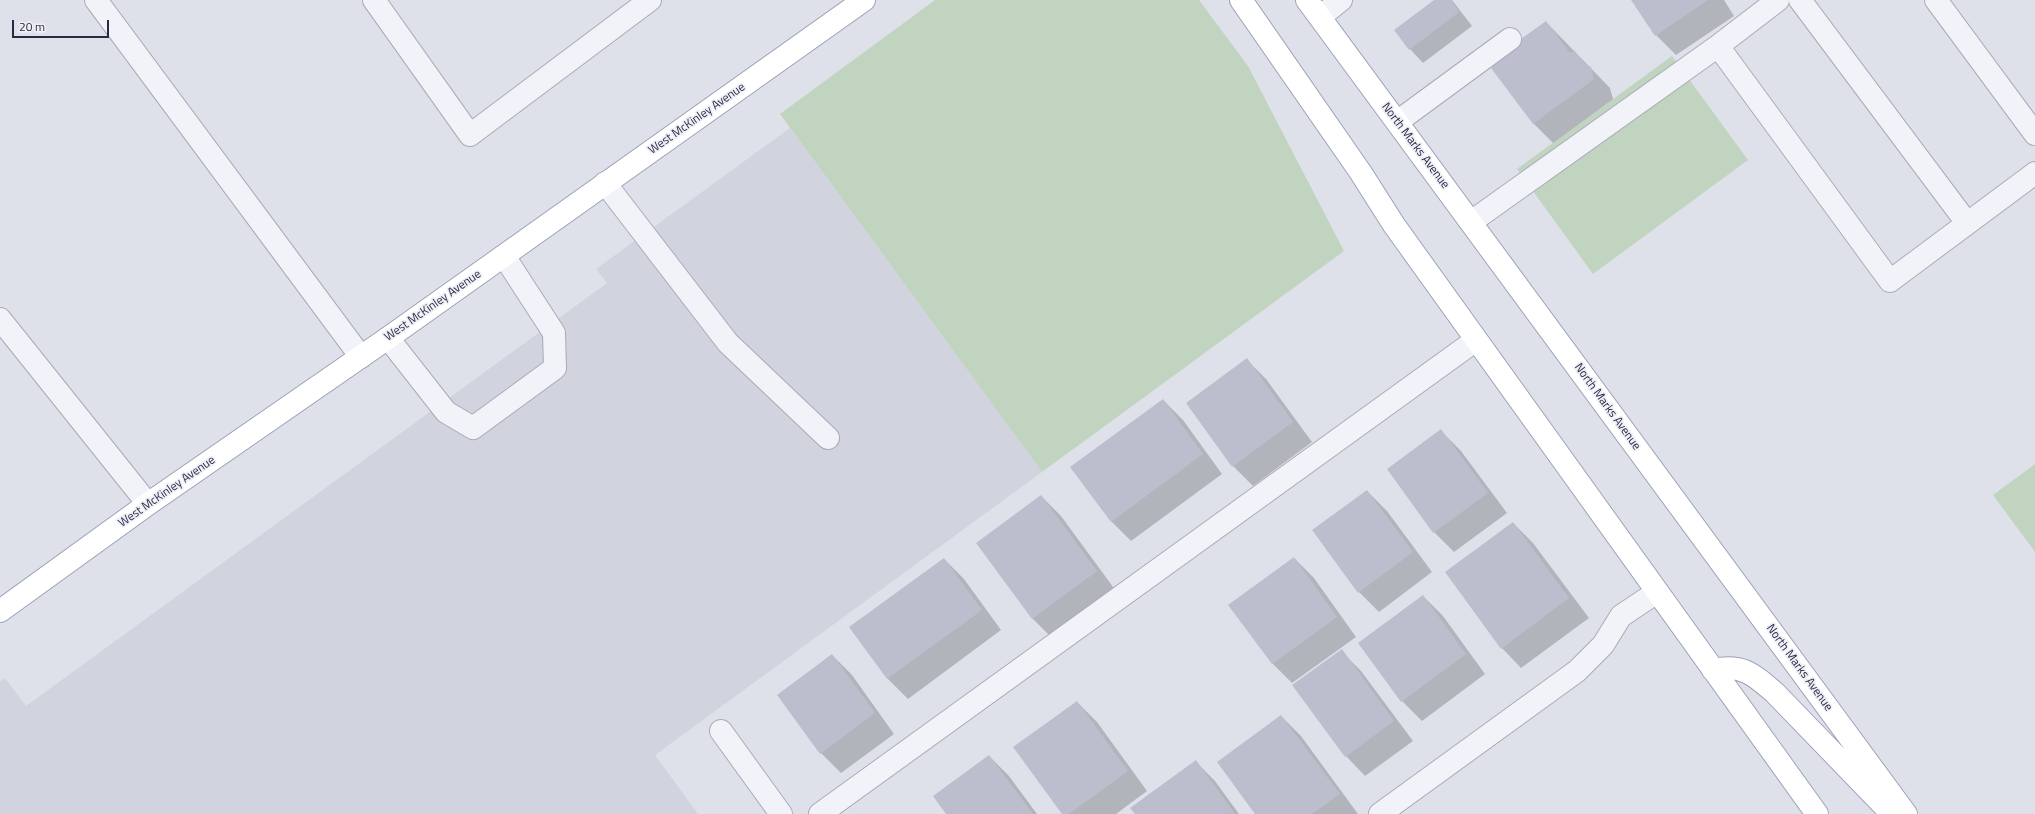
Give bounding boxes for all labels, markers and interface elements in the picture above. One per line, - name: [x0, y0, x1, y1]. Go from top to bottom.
- scale bar: [14, 12, 111, 38]
- text: 20 m: [19, 17, 45, 36]
- street label: West McKinley Avenue: [646, 80, 748, 158]
- street label: North Marks Avenue: [1378, 100, 1452, 192]
- street label: West McKinley Avenue: [382, 267, 484, 345]
- street label: North Marks Avenue: [1571, 361, 1643, 453]
- street label: West McKinley Avenue: [116, 453, 218, 531]
- street label: North Marks Avenue: [1763, 622, 1835, 714]

